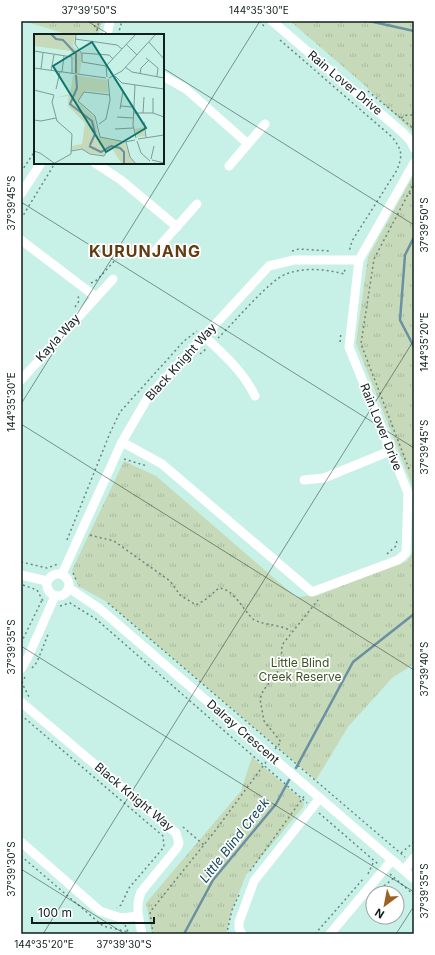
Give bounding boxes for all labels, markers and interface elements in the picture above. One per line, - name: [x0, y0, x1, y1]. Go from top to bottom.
- text: 37°39'50"S: [61, 4, 117, 16]
- text: 144°35'30"E: [229, 4, 289, 16]
- inset map: [34, 34, 164, 164]
- street label: Rain Lover Drive: [305, 47, 386, 118]
- text: 37°39'45"S: [5, 176, 17, 230]
- text: 37°39'50"S: [418, 197, 430, 253]
- district label: KURUNJANG: [89, 241, 201, 261]
- street label: Kayla Way: [32, 311, 83, 365]
- text: 144°35'20"E: [418, 312, 430, 372]
- street label: Black Knight Way: [142, 320, 219, 403]
- text: 144°35'30"E: [5, 372, 17, 432]
- street label: Rain Lover Drive: [357, 381, 406, 473]
- text: 37°39'45"S: [418, 420, 430, 474]
- text: 37°39'35"S: [5, 619, 17, 675]
- text: 37°39'40"S: [418, 642, 430, 697]
- park label: Little Blind Creek Reserve: [258, 655, 342, 684]
- street label: Dalray Crescent: [204, 696, 283, 767]
- street label: Black Knight Way: [92, 759, 177, 834]
- water label: Little Blind Creek: [196, 794, 273, 886]
- text: 37°39'30"S: [5, 841, 17, 897]
- text: 37°39'35"S: [418, 863, 430, 919]
- north arrow: [365, 885, 405, 925]
- scale bar: [32, 899, 154, 925]
- text: 100 m: [38, 905, 72, 920]
- text: N: [372, 905, 387, 922]
- text: 144°35'20"E: [14, 938, 74, 950]
- text: 37°39'30"S: [96, 938, 152, 950]

